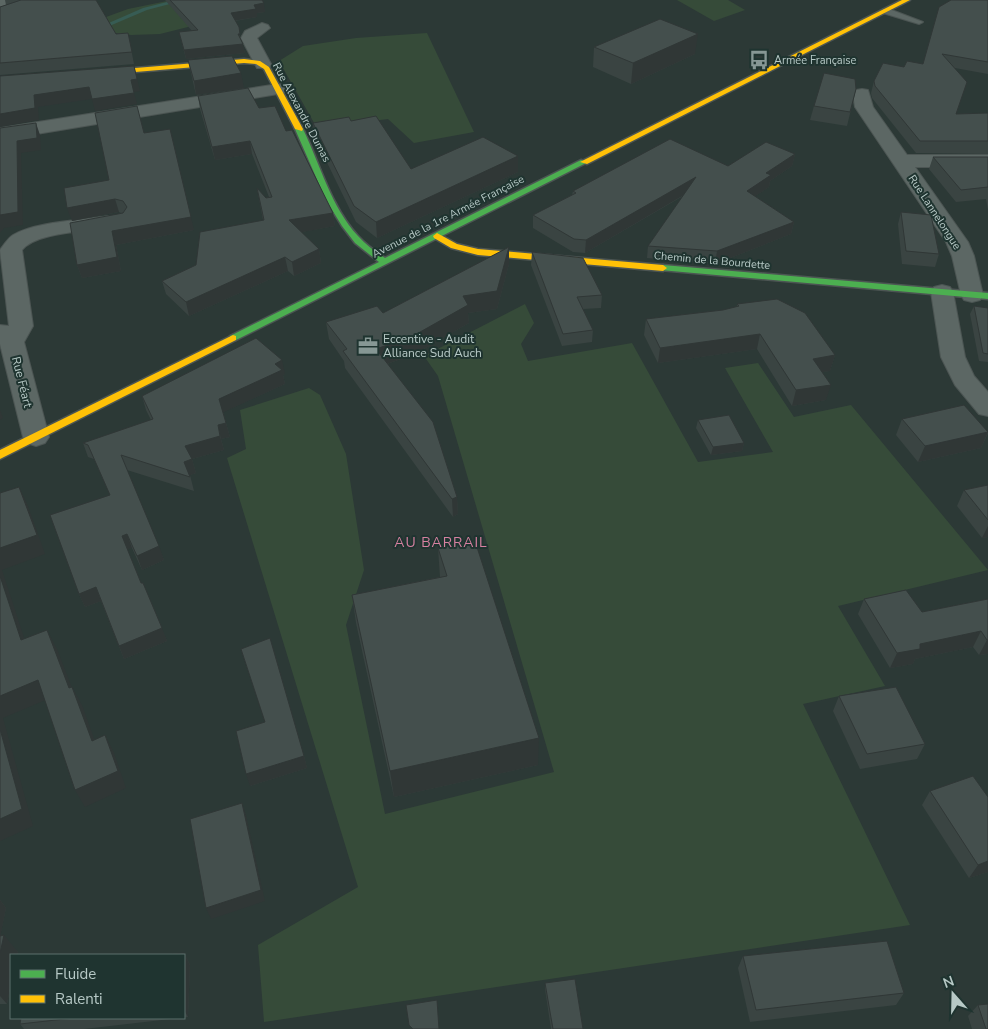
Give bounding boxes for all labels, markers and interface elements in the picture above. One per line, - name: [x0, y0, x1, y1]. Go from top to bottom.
- bus stop icon: Armée Française: [748, 49, 770, 71]
- place label: Armée Française: [774, 53, 857, 68]
- street label: Rue Alexandre Dumas: [269, 60, 334, 165]
- street label: Avenue de la 1re Armée Française: [370, 171, 527, 261]
- street label: Rue Lannelongue: [905, 172, 964, 253]
- street label: Chemin de la Bourdette: [653, 248, 771, 273]
- place label: Eccentive - Audit Alliance Sud Auch: [383, 331, 482, 361]
- office icon: Eccentive - Audit Alliance Sud Auch: [357, 335, 379, 357]
- street label: Rue Féart: [8, 355, 36, 410]
- district label: AU BARRAIL: [394, 533, 488, 552]
- legend: [10, 954, 185, 1019]
- text: Fluide: [55, 964, 96, 984]
- north arrow: [928, 969, 978, 1019]
- text: N: [941, 972, 957, 993]
- text: Ralenti: [55, 989, 103, 1009]

